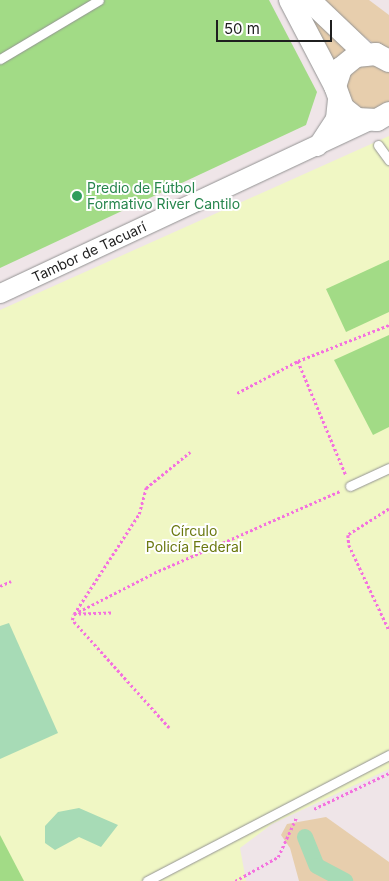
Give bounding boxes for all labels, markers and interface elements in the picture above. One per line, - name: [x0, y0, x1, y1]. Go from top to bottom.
- scale bar: [219, 10, 335, 42]
- text: 50 m: [224, 19, 260, 38]
- place label: Predio de Fútbol Formativo River Cantilo: [87, 180, 240, 212]
- marker: Predio de Fútbol Formativo River Cantilo: [71, 190, 83, 202]
- street label: Tambor de Tacuarí: [29, 218, 149, 286]
- park label: Círculo Policía Federal: [146, 523, 242, 556]

